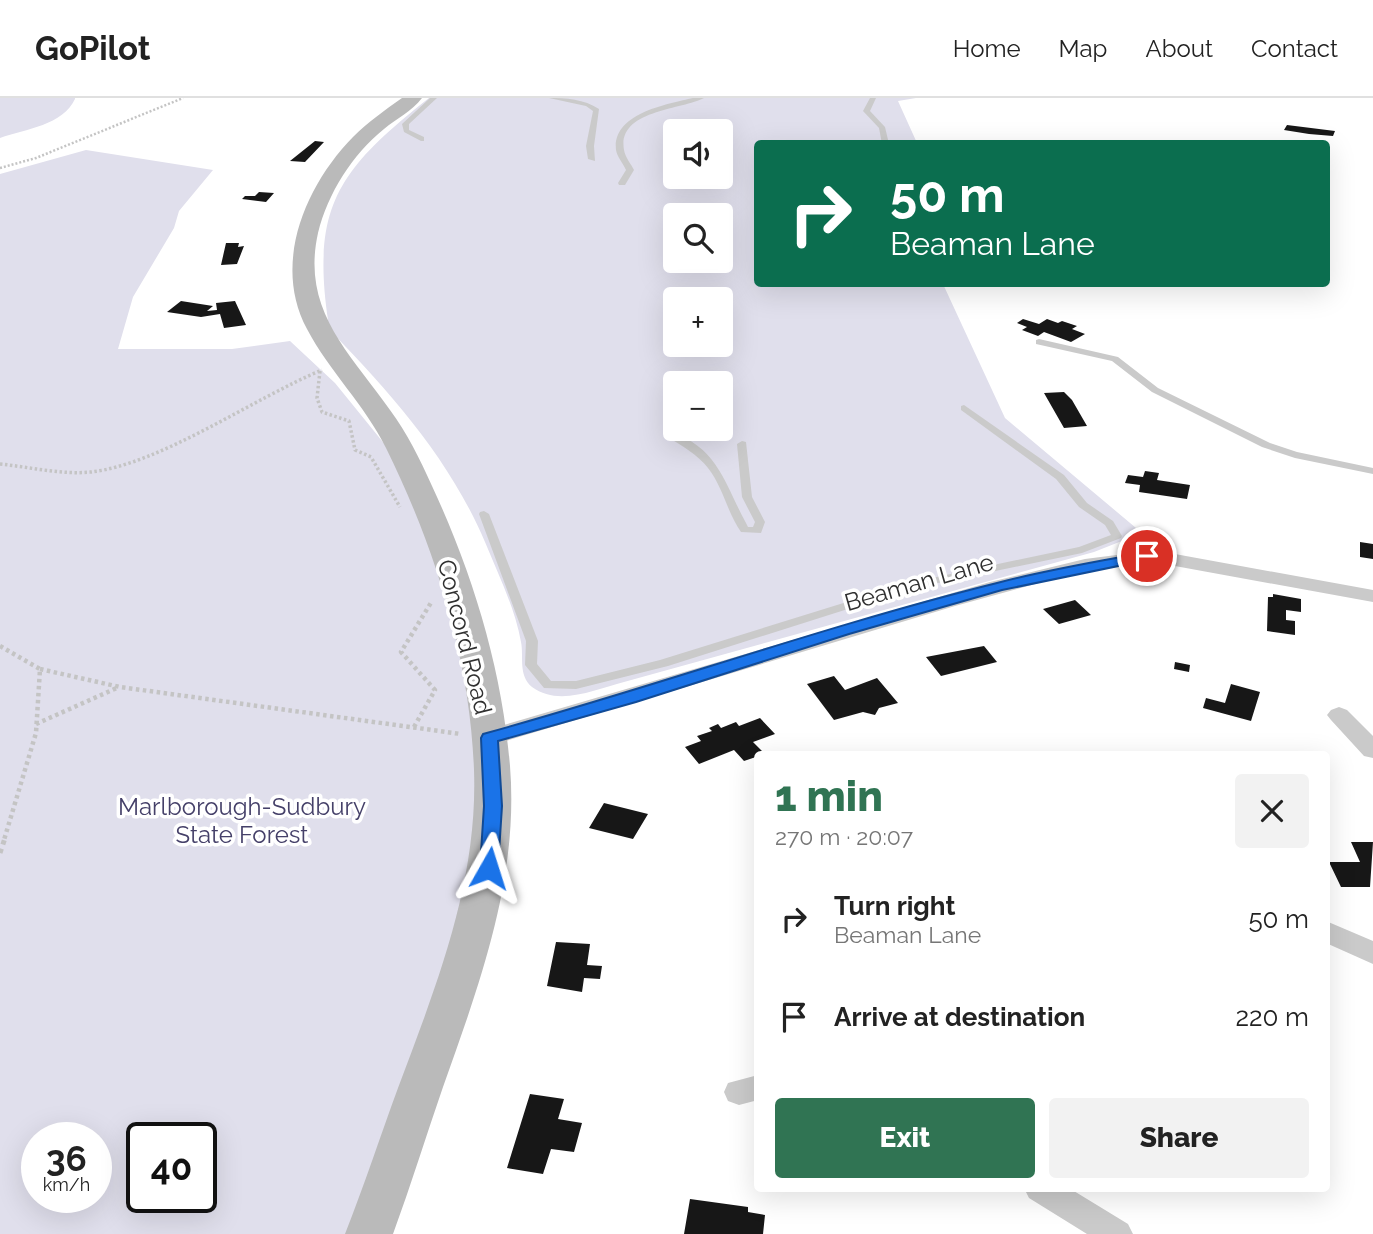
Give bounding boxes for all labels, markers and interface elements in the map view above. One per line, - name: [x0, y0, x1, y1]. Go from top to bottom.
- text: GoPilot: [35, 29, 150, 68]
- text: Home: [953, 34, 1021, 63]
- text: Map: [1059, 34, 1107, 63]
- text: About: [1145, 34, 1213, 63]
- text: Contact: [1251, 34, 1338, 63]
- map controls: [663, 119, 733, 441]
- button: sound: [663, 119, 733, 189]
- text: 50 m: [890, 166, 1005, 223]
- icon: right: [775, 168, 866, 259]
- button: search: [663, 203, 733, 273]
- text: Beaman Lane: [890, 225, 1095, 262]
- button: +: [663, 287, 733, 357]
- button: −: [663, 371, 733, 441]
- pin: [1117, 526, 1177, 586]
- icon: arrive: [1128, 537, 1166, 575]
- street label: Beaman Lane: [841, 547, 997, 617]
- street label: Concord Road: [432, 556, 498, 718]
- text: 1 min: [775, 772, 883, 821]
- button: close: [1235, 774, 1309, 848]
- park label: Marlborough-Sudbury State Forest: [118, 792, 366, 849]
- text: 270 m · 20:07: [775, 823, 913, 850]
- position arrow: [452, 831, 526, 905]
- text: Turn right: [834, 891, 955, 921]
- icon: right: [775, 900, 813, 938]
- text: 50 m: [1248, 904, 1309, 934]
- text: Beaman Lane: [834, 921, 981, 948]
- icon: arrive: [775, 998, 813, 1036]
- text: Arrive at destination: [834, 1002, 1085, 1032]
- text: 220 m: [1235, 1002, 1309, 1032]
- button: Exit: [775, 1098, 1035, 1178]
- button: Share: [1049, 1098, 1309, 1178]
- speed limit sign: 40: [126, 1122, 217, 1213]
- text: 36: [46, 1138, 87, 1179]
- text: km/h: [43, 1174, 90, 1195]

